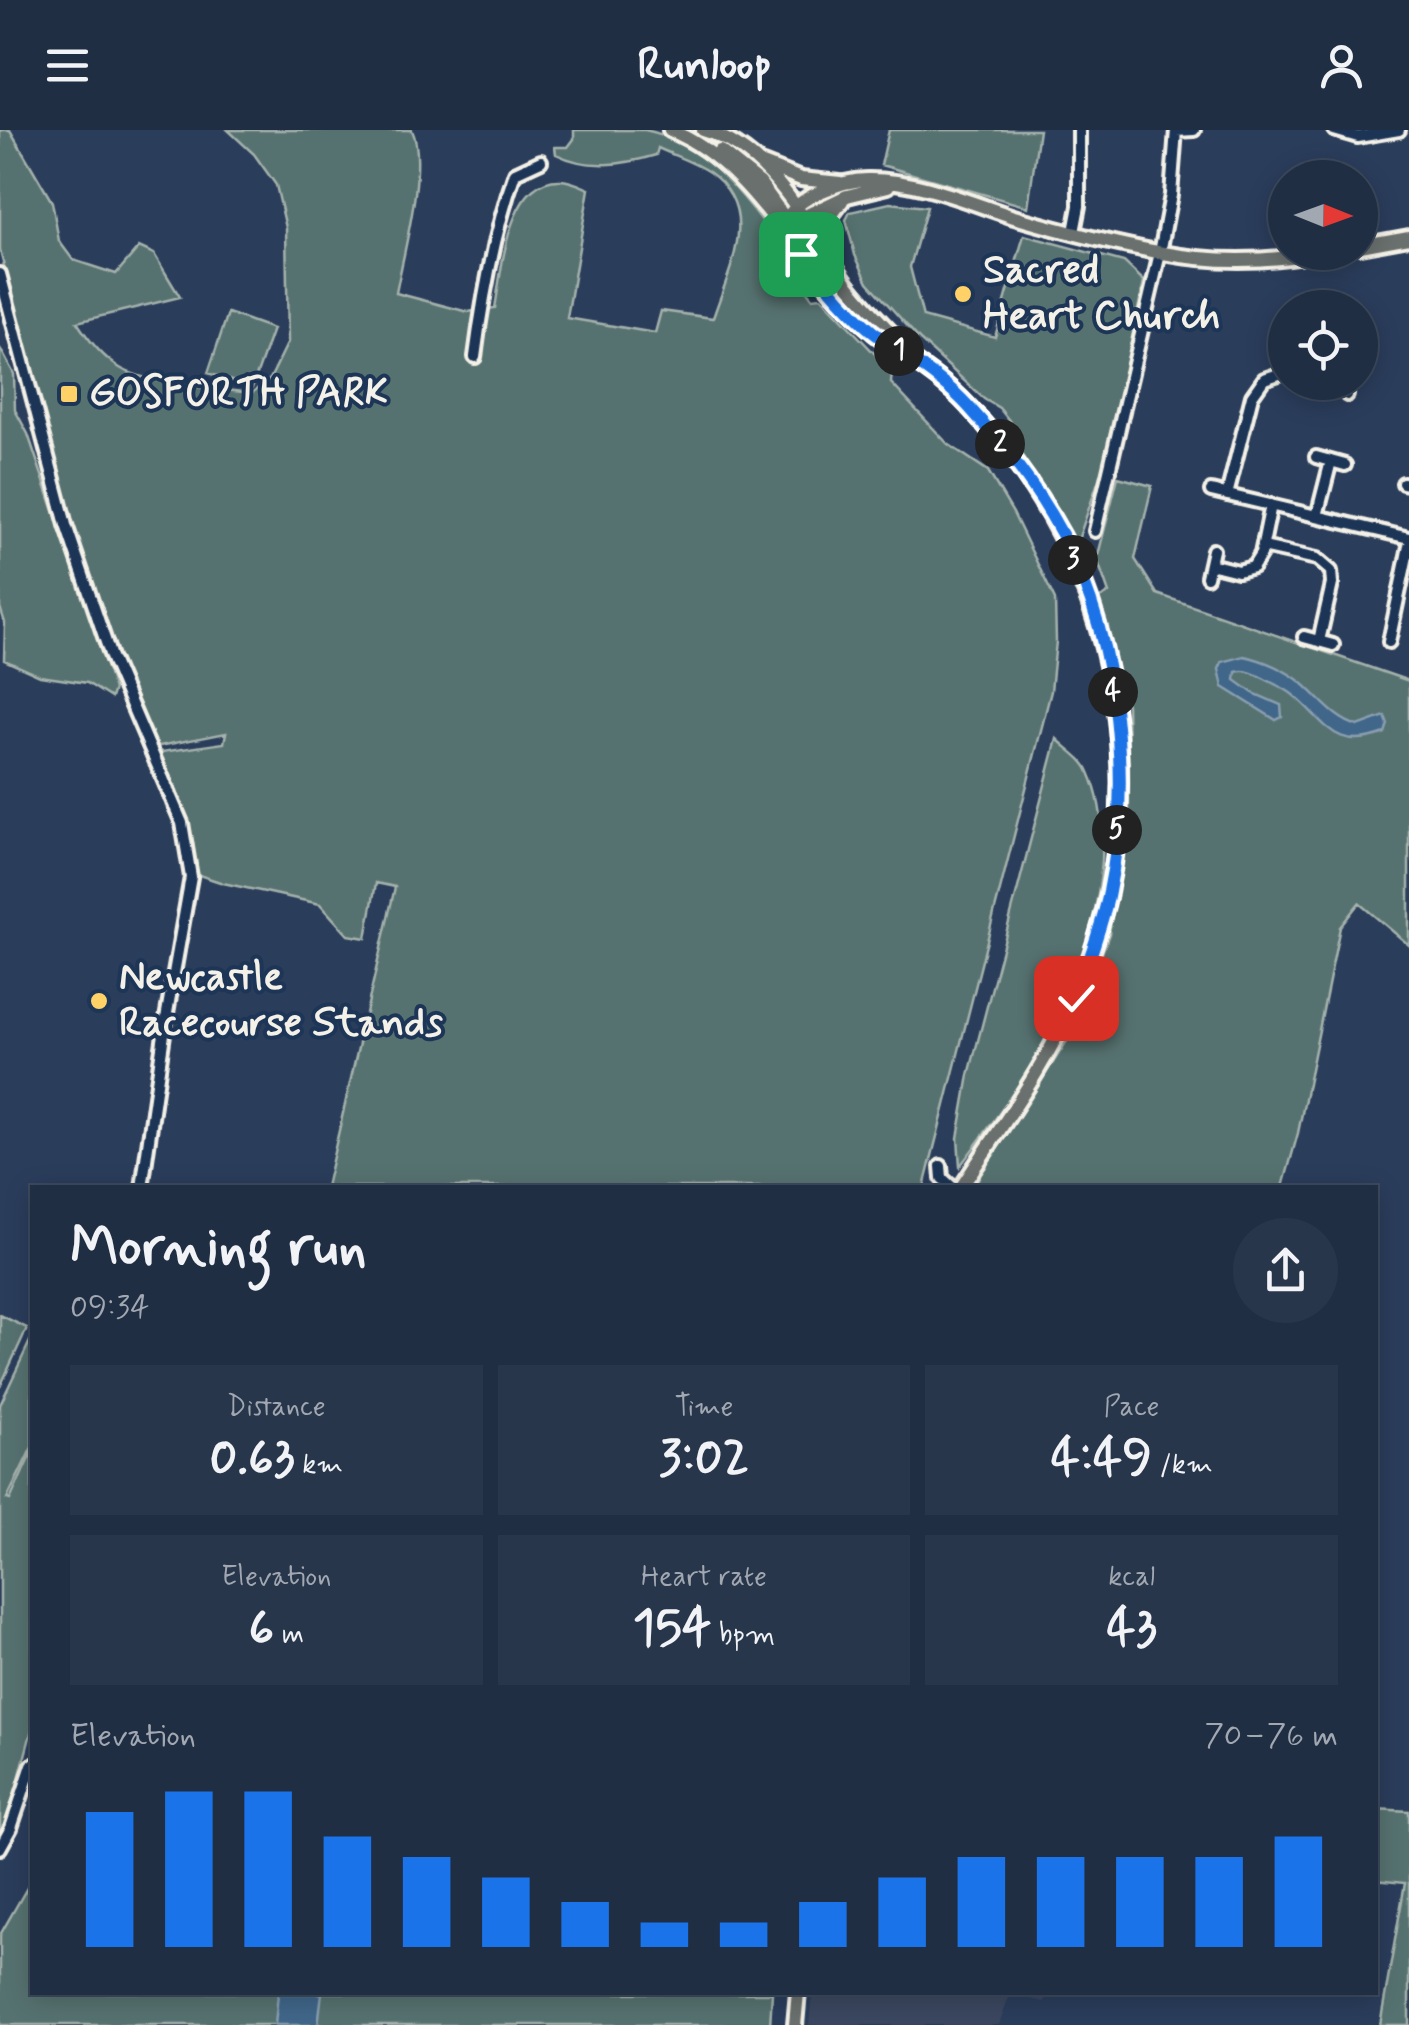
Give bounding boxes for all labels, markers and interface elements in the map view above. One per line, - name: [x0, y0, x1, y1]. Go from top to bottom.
- text: Runloop: [637, 36, 772, 95]
- icon: menu: [40, 38, 95, 93]
- icon: person: [1314, 38, 1369, 93]
- north arrow: [1268, 160, 1378, 270]
- map controls: [1268, 160, 1378, 400]
- pin: [759, 212, 844, 297]
- icon: arrive: [774, 227, 829, 282]
- place label: Sacred Heart Church: [983, 245, 1220, 343]
- marker: Sacred Heart Church: [952, 283, 974, 305]
- button: locate: [1268, 290, 1378, 400]
- pin: 1: [874, 326, 924, 376]
- text: 1: [893, 332, 905, 369]
- place label: GOSFORTH PARK: [89, 368, 388, 420]
- marker: GOSFORTH PARK: [58, 383, 80, 405]
- pin: 2: [975, 419, 1025, 469]
- text: 2: [993, 425, 1007, 462]
- pin: 3: [1048, 535, 1098, 585]
- text: 3: [1067, 541, 1079, 578]
- pin: 4: [1088, 667, 1138, 717]
- text: 4: [1105, 673, 1121, 710]
- pin: 5: [1092, 805, 1142, 855]
- text: 5: [1109, 811, 1125, 848]
- place label: Newcastle Racecourse Stands: [119, 952, 443, 1050]
- pin: [1034, 956, 1119, 1041]
- icon: check: [1049, 971, 1104, 1026]
- marker: Newcastle Racecourse Stands: [88, 990, 110, 1012]
- text: Morning run: [70, 1213, 367, 1285]
- button: share: [1233, 1218, 1338, 1323]
- text: 09:34: [70, 1287, 149, 1329]
- text: Distance: [227, 1389, 326, 1426]
- text: Time: [675, 1389, 733, 1426]
- text: Pace: [1104, 1389, 1160, 1426]
- text: 0.63: [210, 1426, 295, 1492]
- text: 3:02: [659, 1426, 749, 1492]
- text: 4:49: [1051, 1426, 1152, 1492]
- text: km: [295, 1447, 343, 1484]
- text: /km: [1152, 1447, 1213, 1484]
- text: Elevation: [221, 1559, 331, 1596]
- text: Heart rate: [641, 1559, 767, 1596]
- text: kcal: [1108, 1559, 1155, 1596]
- text: 6: [249, 1596, 274, 1662]
- text: 154: [633, 1596, 711, 1662]
- text: 43: [1107, 1596, 1157, 1662]
- text: m: [274, 1617, 304, 1654]
- text: bpm: [711, 1617, 775, 1654]
- text: Elevation: [70, 1715, 196, 1757]
- text: 70–76 m: [1204, 1715, 1338, 1757]

